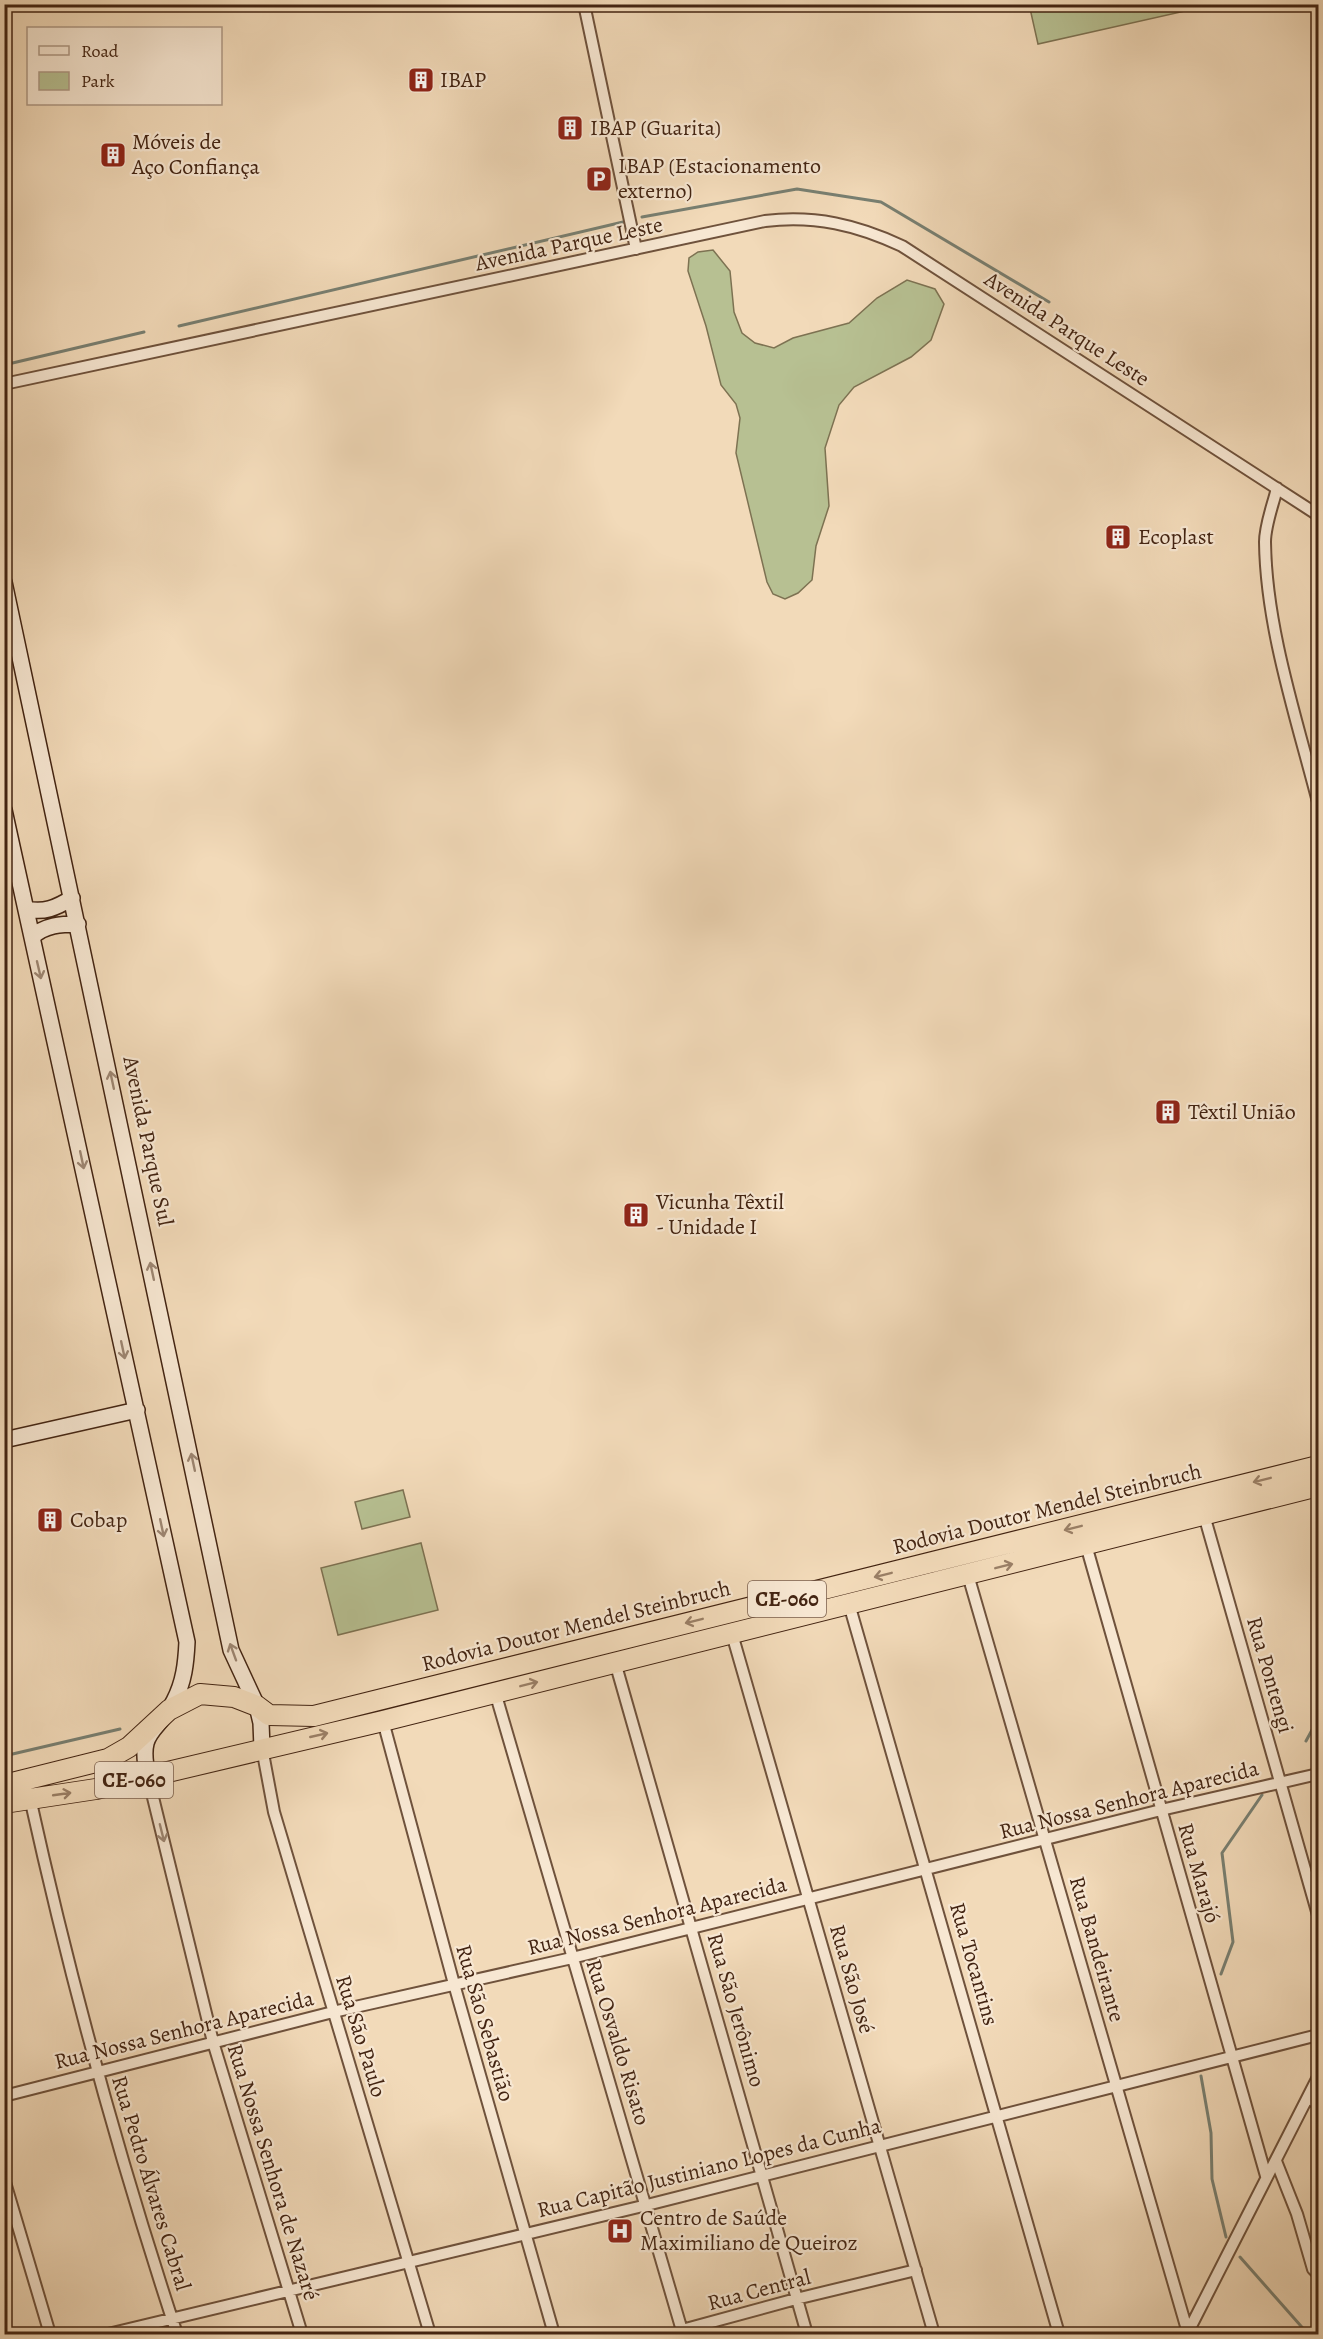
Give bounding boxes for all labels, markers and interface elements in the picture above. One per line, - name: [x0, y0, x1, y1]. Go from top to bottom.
- legend: [27, 27, 222, 105]
- text: Road: [81, 39, 119, 63]
- building icon: IBAP: [406, 65, 436, 95]
- place label: IBAP: [440, 65, 486, 95]
- text: Park: [81, 69, 115, 93]
- building icon: IBAP (Guarita): [555, 113, 585, 143]
- place label: IBAP (Guarita): [590, 113, 721, 143]
- place label: Móveis de Aço Confiança: [131, 127, 261, 182]
- building icon: Móveis de Aço Confiança: [98, 140, 128, 170]
- place label: IBAP (Estacionamento externo): [618, 151, 821, 206]
- parking icon: IBAP (Estacionamento externo): [584, 164, 614, 194]
- street label: Avenida Parque Leste: [472, 209, 666, 279]
- street label: Avenida Parque Leste: [978, 264, 1155, 394]
- building icon: Ecoplast: [1103, 522, 1133, 552]
- place label: Ecoplast: [1138, 522, 1214, 552]
- one-way arrow: [34, 960, 46, 979]
- street label: Avenida Parque Sul: [115, 1052, 181, 1229]
- one-way arrow: [106, 1071, 117, 1091]
- building icon: Têxtil União: [1153, 1097, 1183, 1127]
- place label: Têxtil União: [1188, 1097, 1296, 1127]
- one-way arrow: [76, 1150, 88, 1169]
- place label: Vicunha Têxtil - Unidade I: [655, 1187, 784, 1242]
- building icon: Vicunha Têxtil - Unidade I: [621, 1200, 651, 1230]
- one-way arrow: [146, 1262, 157, 1281]
- one-way arrow: [118, 1341, 130, 1360]
- one-way arrow: [186, 1453, 198, 1472]
- street label: Rodovia Doutor Mendel Steinbruch: [889, 1456, 1205, 1562]
- one-way arrow: [1253, 1475, 1272, 1487]
- building icon: Cobap: [35, 1505, 65, 1535]
- place label: Cobap: [70, 1505, 127, 1535]
- one-way arrow: [157, 1518, 168, 1538]
- one-way arrow: [1063, 1522, 1082, 1534]
- one-way arrow: [994, 1560, 1013, 1571]
- one-way arrow: [874, 1570, 894, 1581]
- street label: Rodovia Doutor Mendel Steinbruch: [418, 1573, 734, 1679]
- road number: CE-060: [748, 1581, 826, 1617]
- street label: Rua Pontengi: [1239, 1613, 1301, 1737]
- one-way arrow: [685, 1616, 704, 1628]
- one-way arrow: [227, 1644, 238, 1662]
- one-way arrow: [519, 1677, 538, 1689]
- one-way arrow: [309, 1729, 329, 1740]
- street label: Rua Nossa Senhora Aparecida: [996, 1753, 1263, 1847]
- road number: CE-060: [95, 1762, 173, 1798]
- one-way arrow: [52, 1788, 72, 1799]
- street label: Rua Marajó: [1170, 1819, 1228, 1927]
- one-way arrow: [157, 1824, 169, 1843]
- street label: Rua Nossa Senhora Aparecida: [524, 1869, 791, 1963]
- street label: Rua Bandeirante: [1062, 1873, 1132, 2025]
- street label: Rua Tocantins: [942, 1899, 1006, 2029]
- street label: Rua São José: [822, 1921, 882, 2037]
- street label: Rua São Jerônimo: [700, 1929, 772, 2091]
- street label: Rua São Sebastião: [448, 1941, 522, 2105]
- street label: Rua Osvaldo Risato: [578, 1955, 658, 2129]
- street label: Rua São Paulo: [328, 1971, 394, 2101]
- street label: Rua Nossa Senhora Aparecida: [51, 1983, 318, 2077]
- street label: Rua Nossa Senhora de Nazaré: [220, 2040, 326, 2304]
- street label: Rua Pedro Álvares Cabral: [104, 2072, 198, 2294]
- street label: Rua Capitão Justiniano Lopes da Cunha: [534, 2111, 885, 2225]
- place label: Centro de Saúde Maximiliano de Queiroz: [640, 2203, 858, 2258]
- hospital icon: Centro de Saúde Maximiliano de Queiroz: [605, 2216, 635, 2246]
- street label: Rua Central: [704, 2262, 814, 2318]

